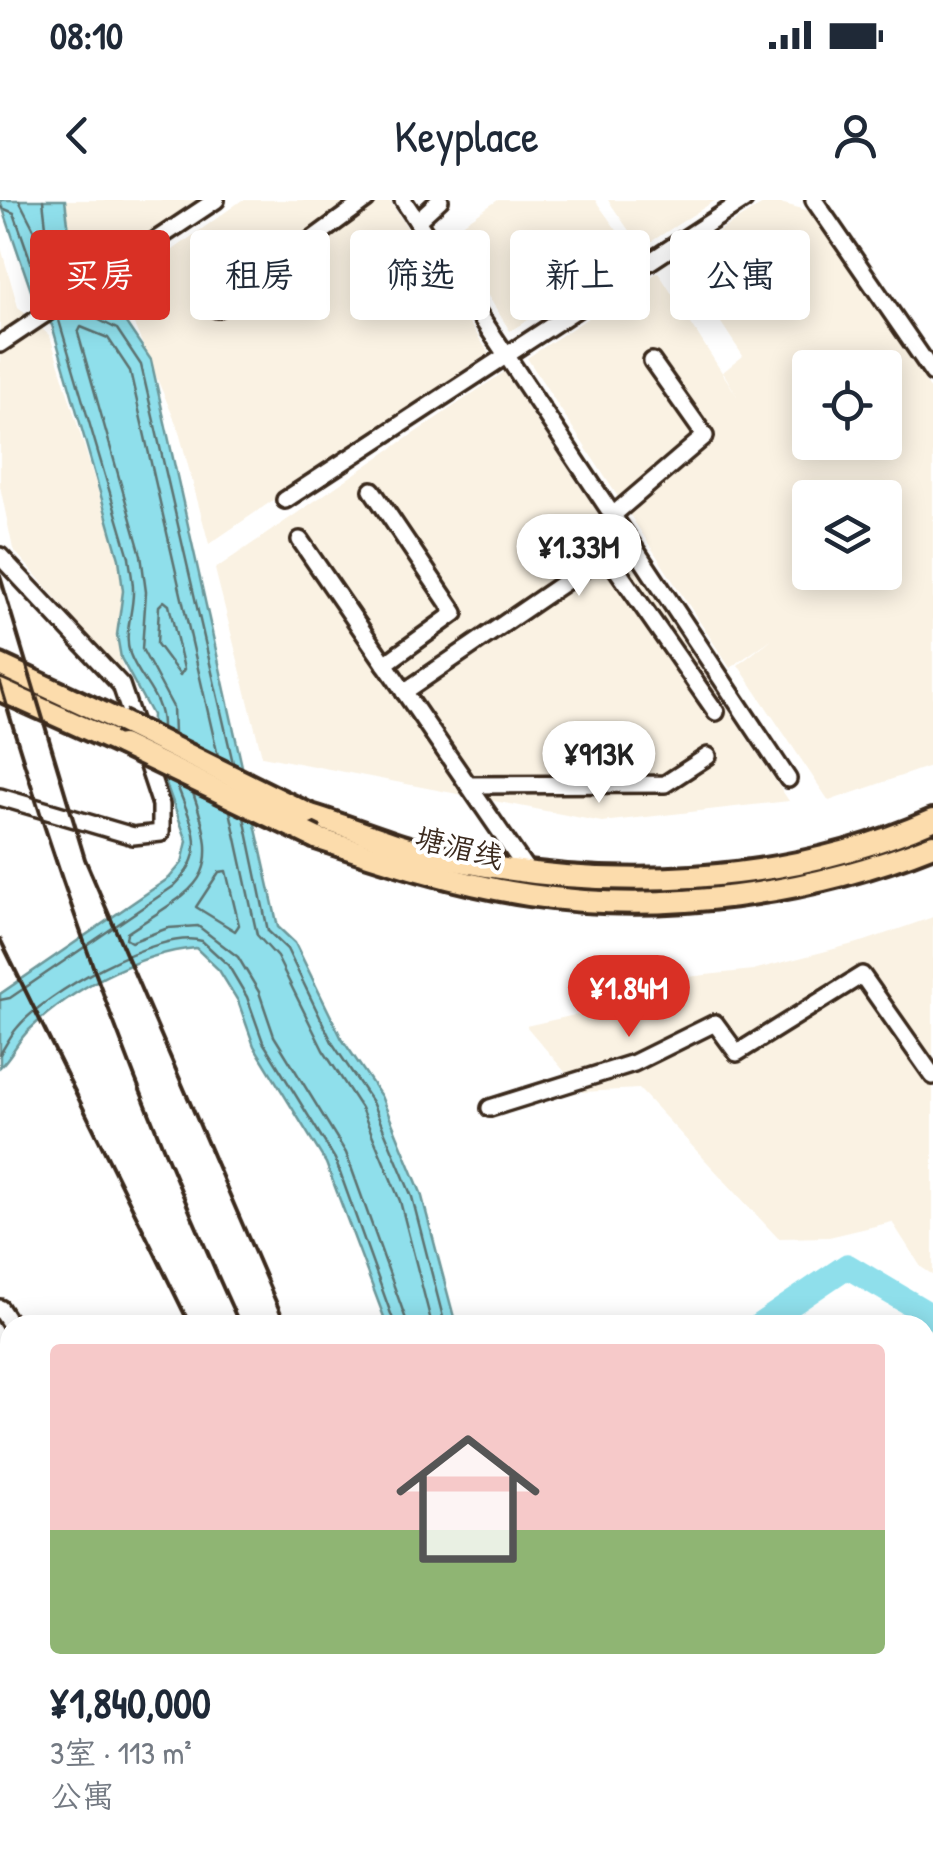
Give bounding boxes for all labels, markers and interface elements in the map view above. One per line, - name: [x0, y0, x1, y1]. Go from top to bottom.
- text: 08:10: [50, 9, 123, 61]
- text: Keyplace: [394, 105, 539, 166]
- icon: back: [50, 108, 105, 163]
- icon: person: [828, 108, 883, 163]
- chip: 买房: [30, 230, 170, 320]
- chip: 租房: [190, 230, 330, 320]
- chip: 筛选: [350, 230, 490, 320]
- chip: 新上: [510, 230, 650, 320]
- chip: 公寓: [670, 230, 810, 320]
- map controls: [792, 350, 902, 590]
- button: locate: [792, 350, 902, 460]
- button: layers: [792, 480, 902, 590]
- pin: ¥1.33M: [498, 514, 660, 599]
- text: ¥1.33M: [538, 525, 620, 568]
- pin: ¥913K: [529, 721, 669, 806]
- text: ¥913K: [564, 732, 634, 775]
- street label: 塘湄线: [411, 817, 508, 877]
- pin: ¥1.84M: [548, 955, 710, 1040]
- text: ¥1.84M: [590, 966, 668, 1009]
- icon: home: [378, 1409, 558, 1589]
- text: ¥1,840,000: [50, 1674, 211, 1731]
- text: 3室 · 113 m²: [50, 1731, 192, 1774]
- text: 公寓: [50, 1774, 114, 1817]

